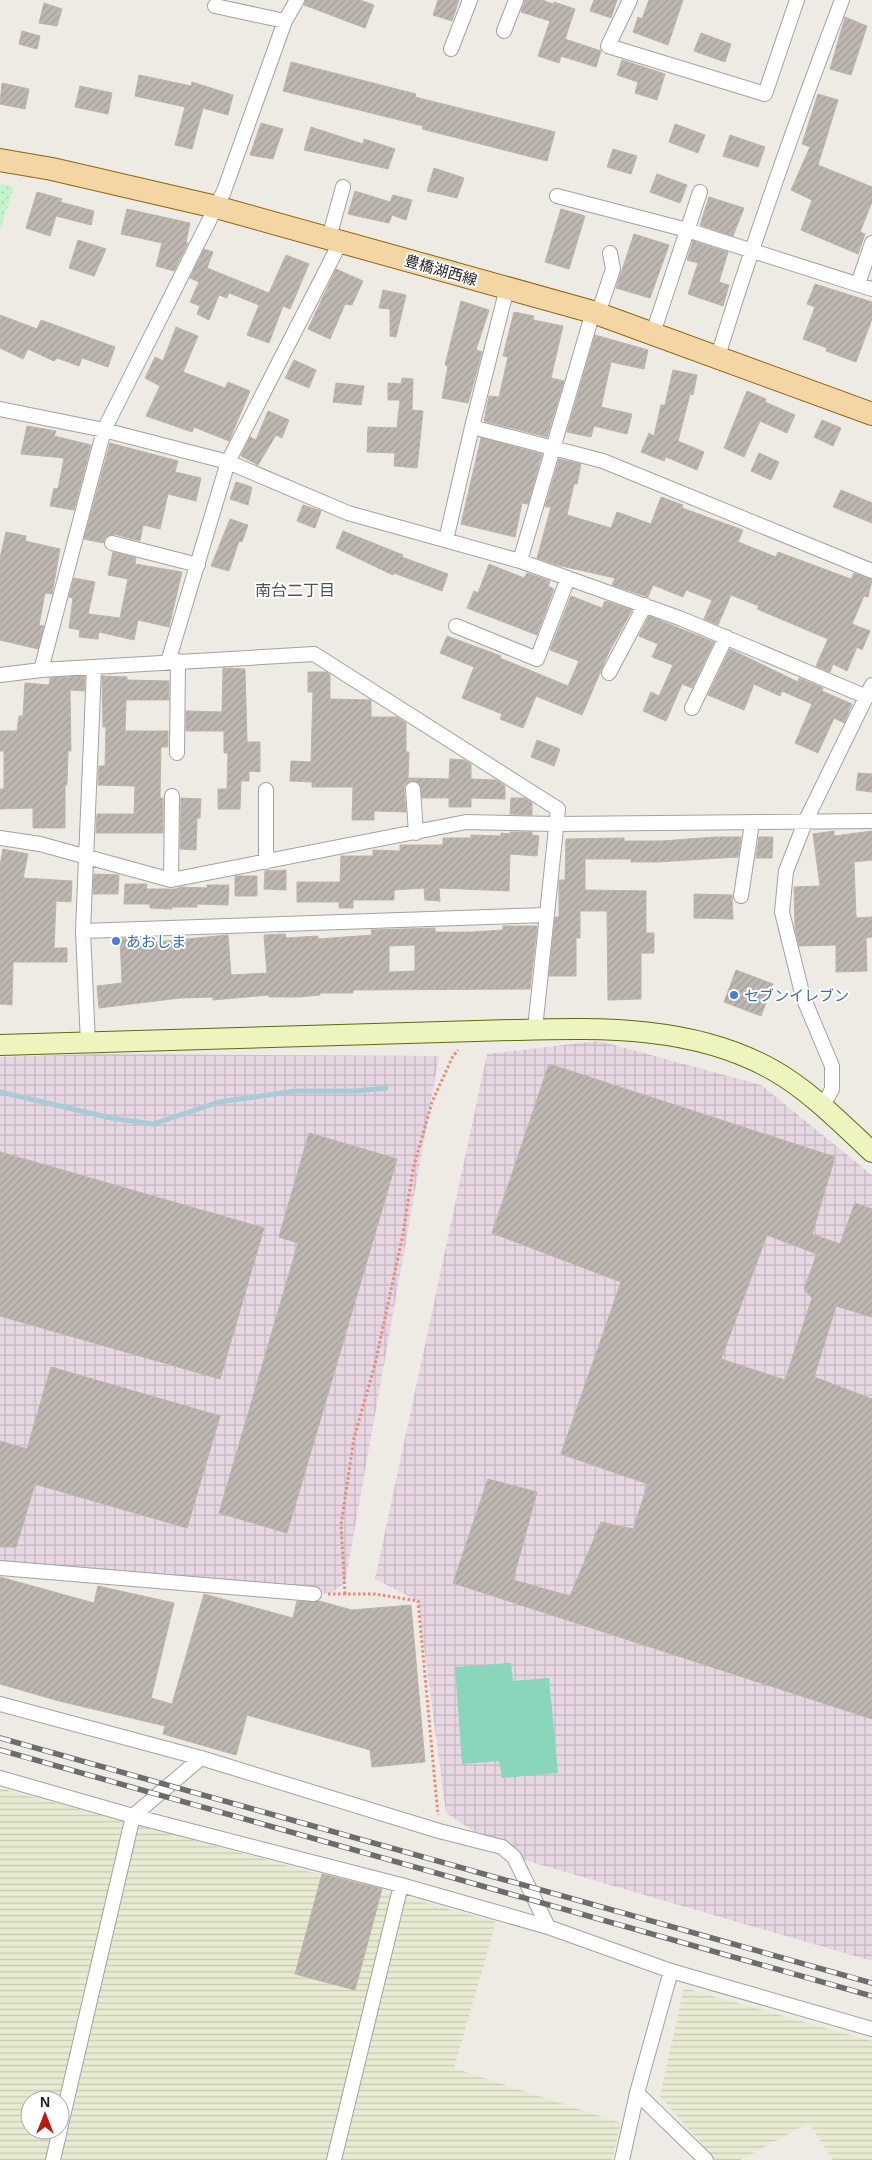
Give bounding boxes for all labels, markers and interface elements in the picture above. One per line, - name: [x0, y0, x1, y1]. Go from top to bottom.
- street label: 豊橋湖西線: [403, 251, 479, 289]
- district label: 南台二丁目: [255, 582, 335, 599]
- place label: あおしま: [126, 933, 186, 950]
- marker: あおしま: [110, 935, 122, 947]
- place label: セブンイレブン: [744, 987, 849, 1004]
- marker: セブンイレブン: [728, 989, 740, 1001]
- north arrow: [20, 2090, 70, 2140]
- text: N: [40, 2094, 50, 2110]

